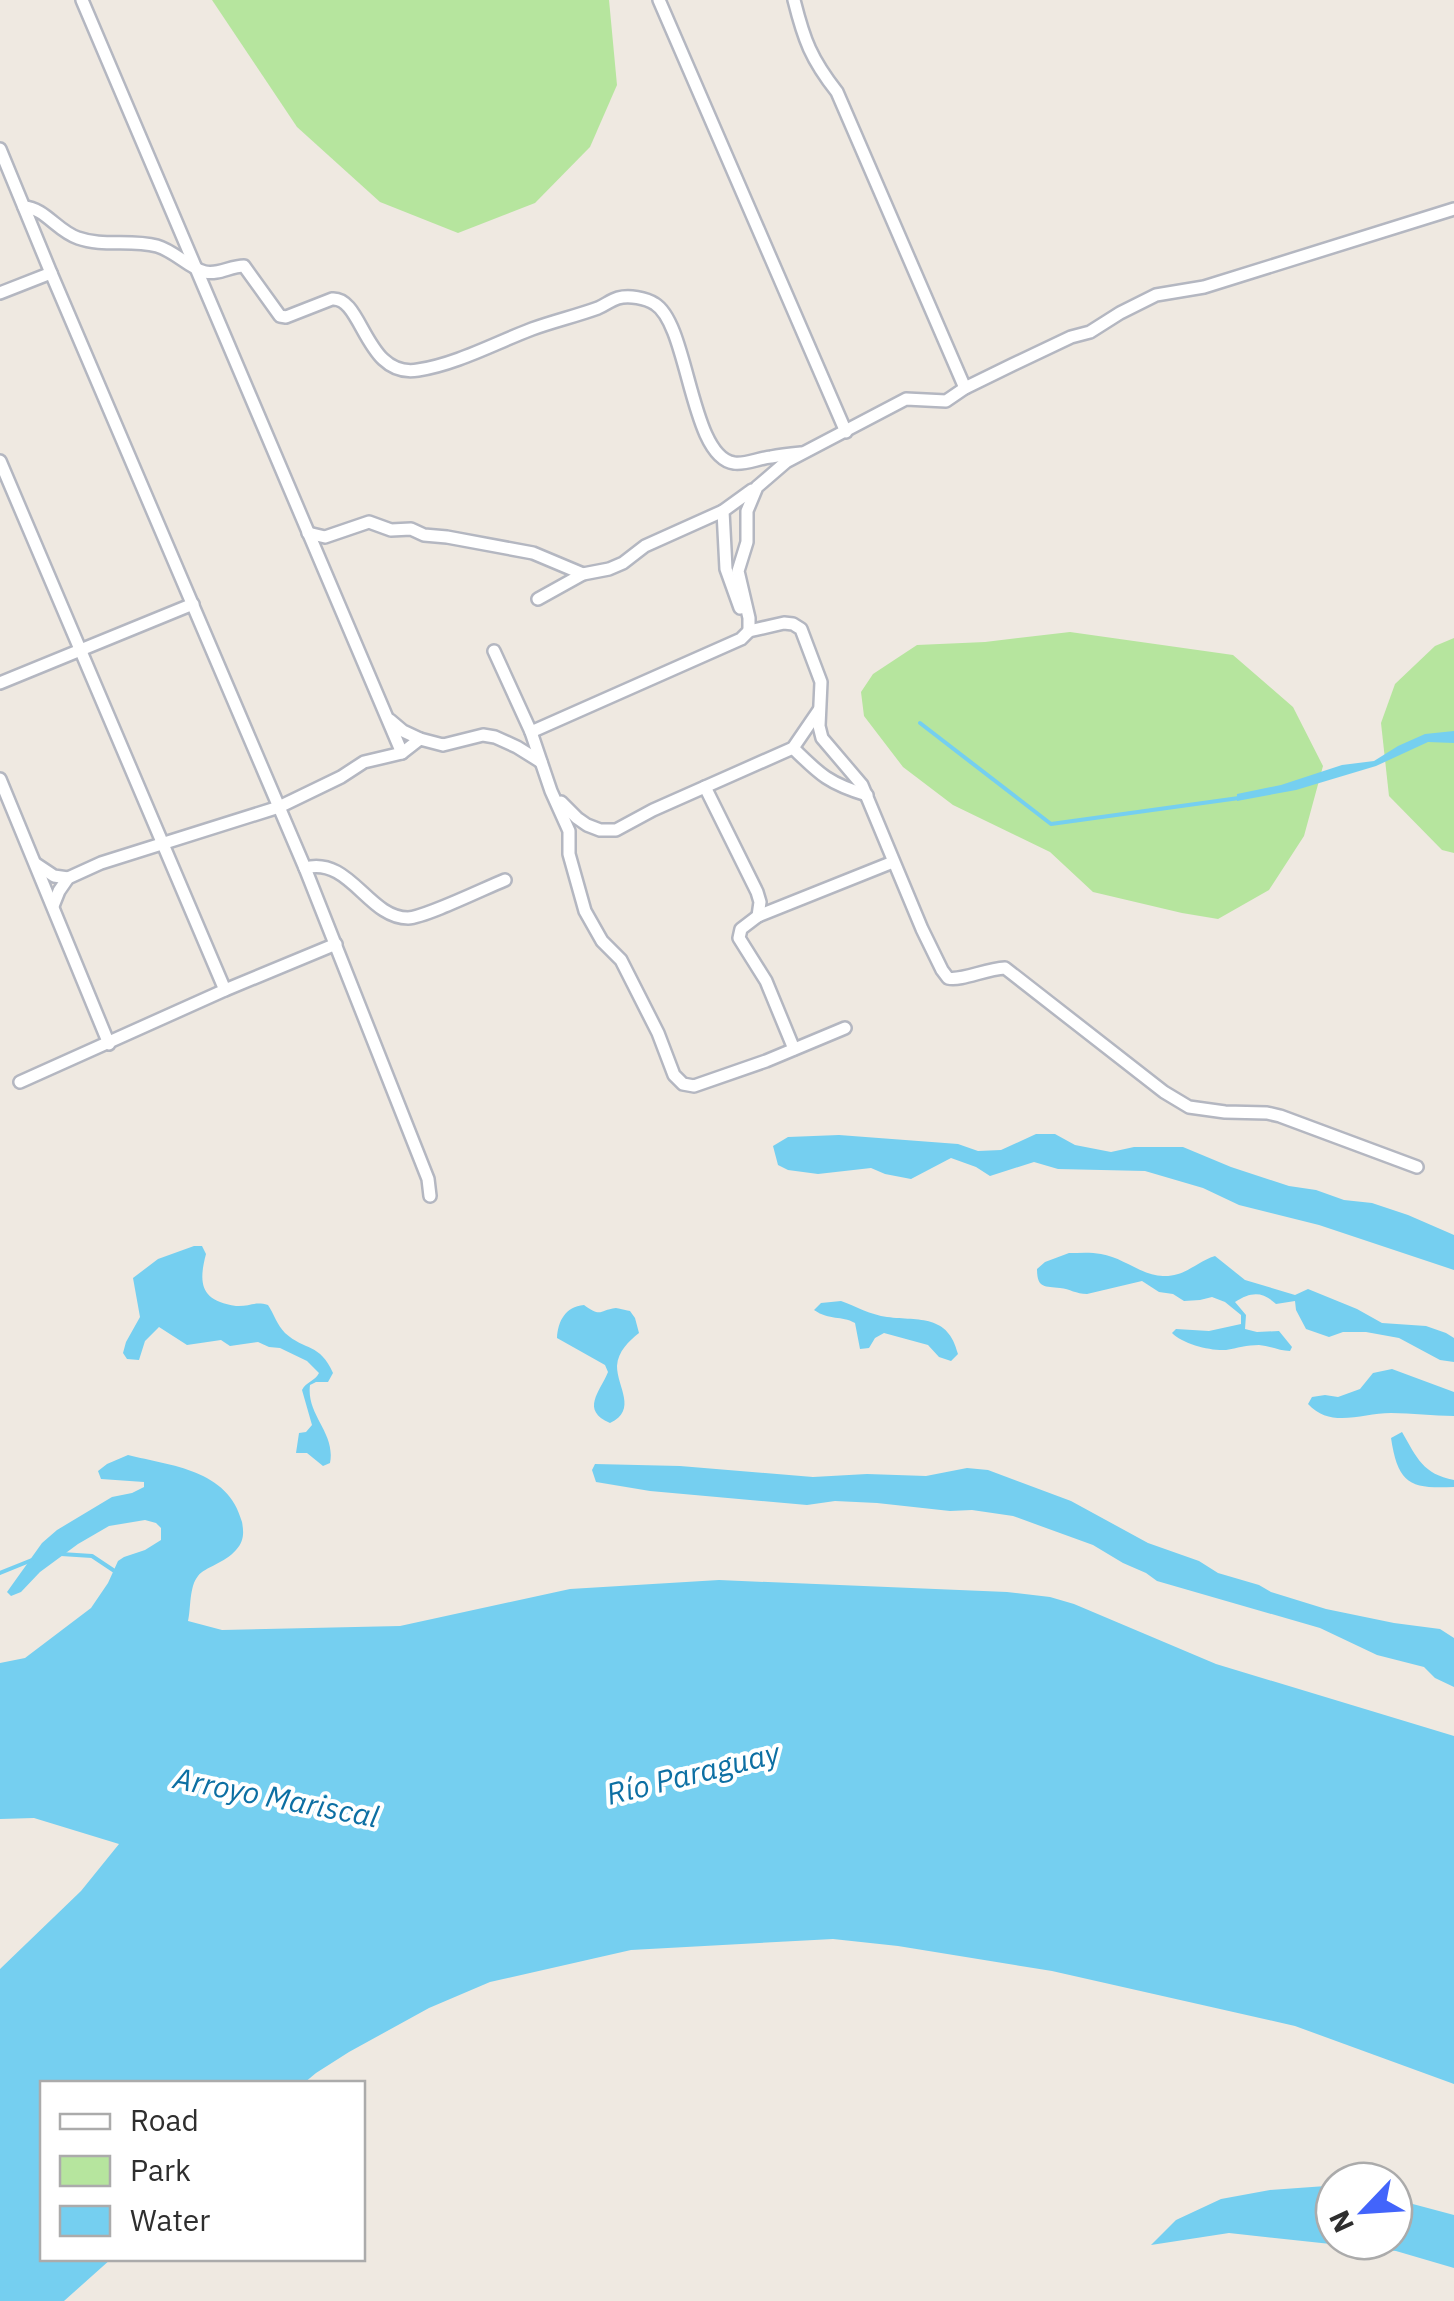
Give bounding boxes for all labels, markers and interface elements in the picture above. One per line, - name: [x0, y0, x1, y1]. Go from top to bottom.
- water label: Río Paraguay: [602, 1732, 785, 1813]
- water label: Arroyo Mariscal: [170, 1757, 382, 1836]
- legend: [40, 2081, 365, 2261]
- text: Road: [130, 2100, 199, 2139]
- text: Park: [130, 2150, 191, 2189]
- north arrow: [1314, 2161, 1414, 2261]
- text: Water: [130, 2200, 210, 2239]
- text: N: [1320, 2205, 1362, 2239]

